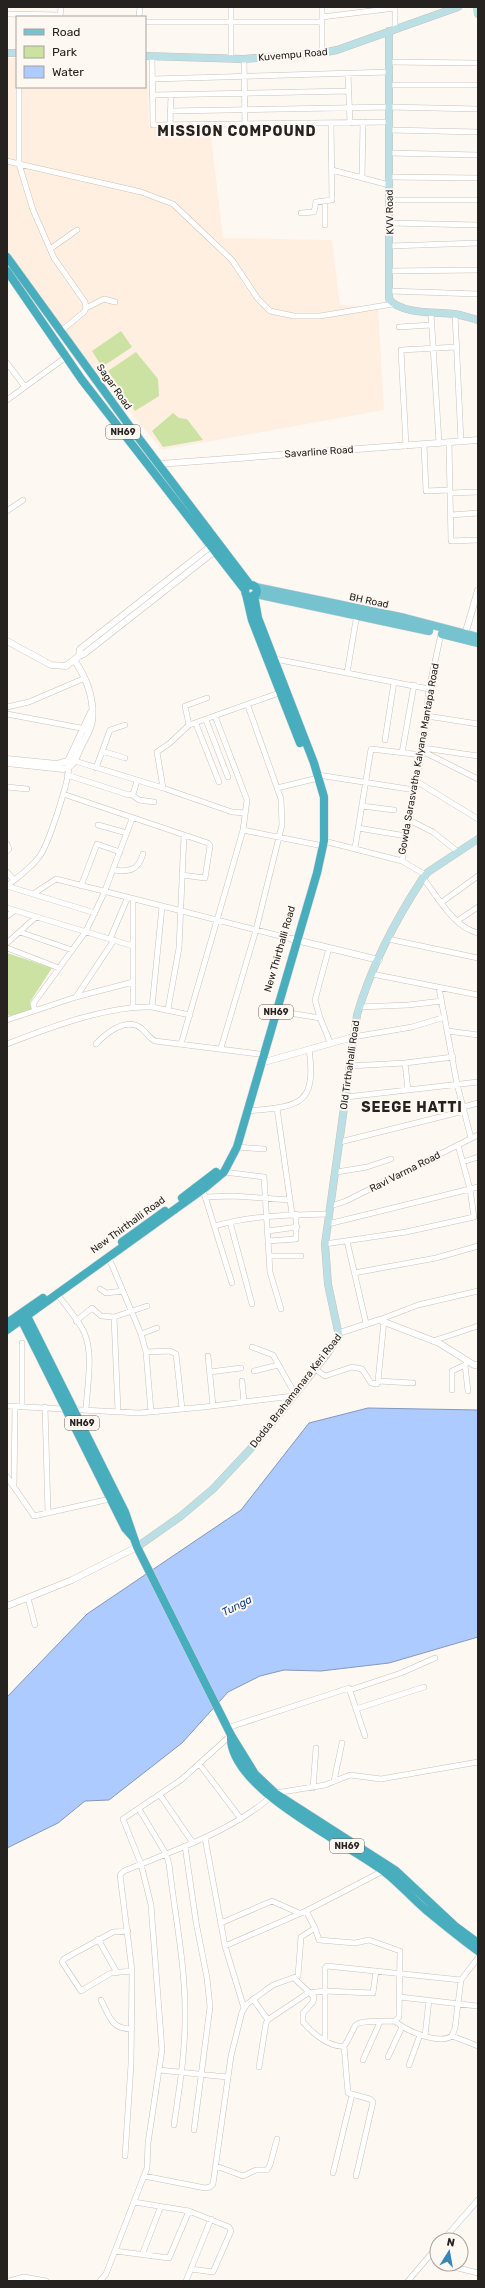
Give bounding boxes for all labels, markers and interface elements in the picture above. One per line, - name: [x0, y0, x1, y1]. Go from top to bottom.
- legend: [16, 16, 146, 88]
- text: Road: [52, 25, 80, 39]
- text: Park: [52, 45, 78, 59]
- street label: Kuvempu Road: [258, 46, 328, 64]
- text: Water: [52, 65, 84, 79]
- district label: MISSION COMPOUND: [157, 123, 317, 140]
- street label: KVV Road: [384, 189, 396, 235]
- street label: Sagar Road: [94, 362, 134, 412]
- road number: NH69: [106, 425, 140, 439]
- street label: Savarline Road: [284, 444, 354, 460]
- street label: BH Road: [348, 591, 390, 611]
- street label: Gowda Sarasvatha Kalyana Mantapa Road: [396, 662, 442, 856]
- street label: New Thirthalli Road: [262, 904, 298, 994]
- road number: NH69: [259, 1005, 293, 1019]
- street label: Old Tirthahalli Road: [338, 1020, 362, 1110]
- district label: SEEGE HATTI: [361, 1099, 463, 1116]
- street label: Ravi Varma Road: [368, 1149, 442, 1195]
- street label: New Thirthalli Road: [88, 1194, 168, 1256]
- street label: Dodda Brahamanara Keri Road: [248, 1332, 344, 1450]
- road number: NH69: [65, 1416, 99, 1430]
- water label: Tunga: [220, 1593, 255, 1619]
- road number: NH69: [330, 1839, 364, 1853]
- north arrow: [429, 2232, 469, 2272]
- text: N: [446, 2236, 456, 2250]

